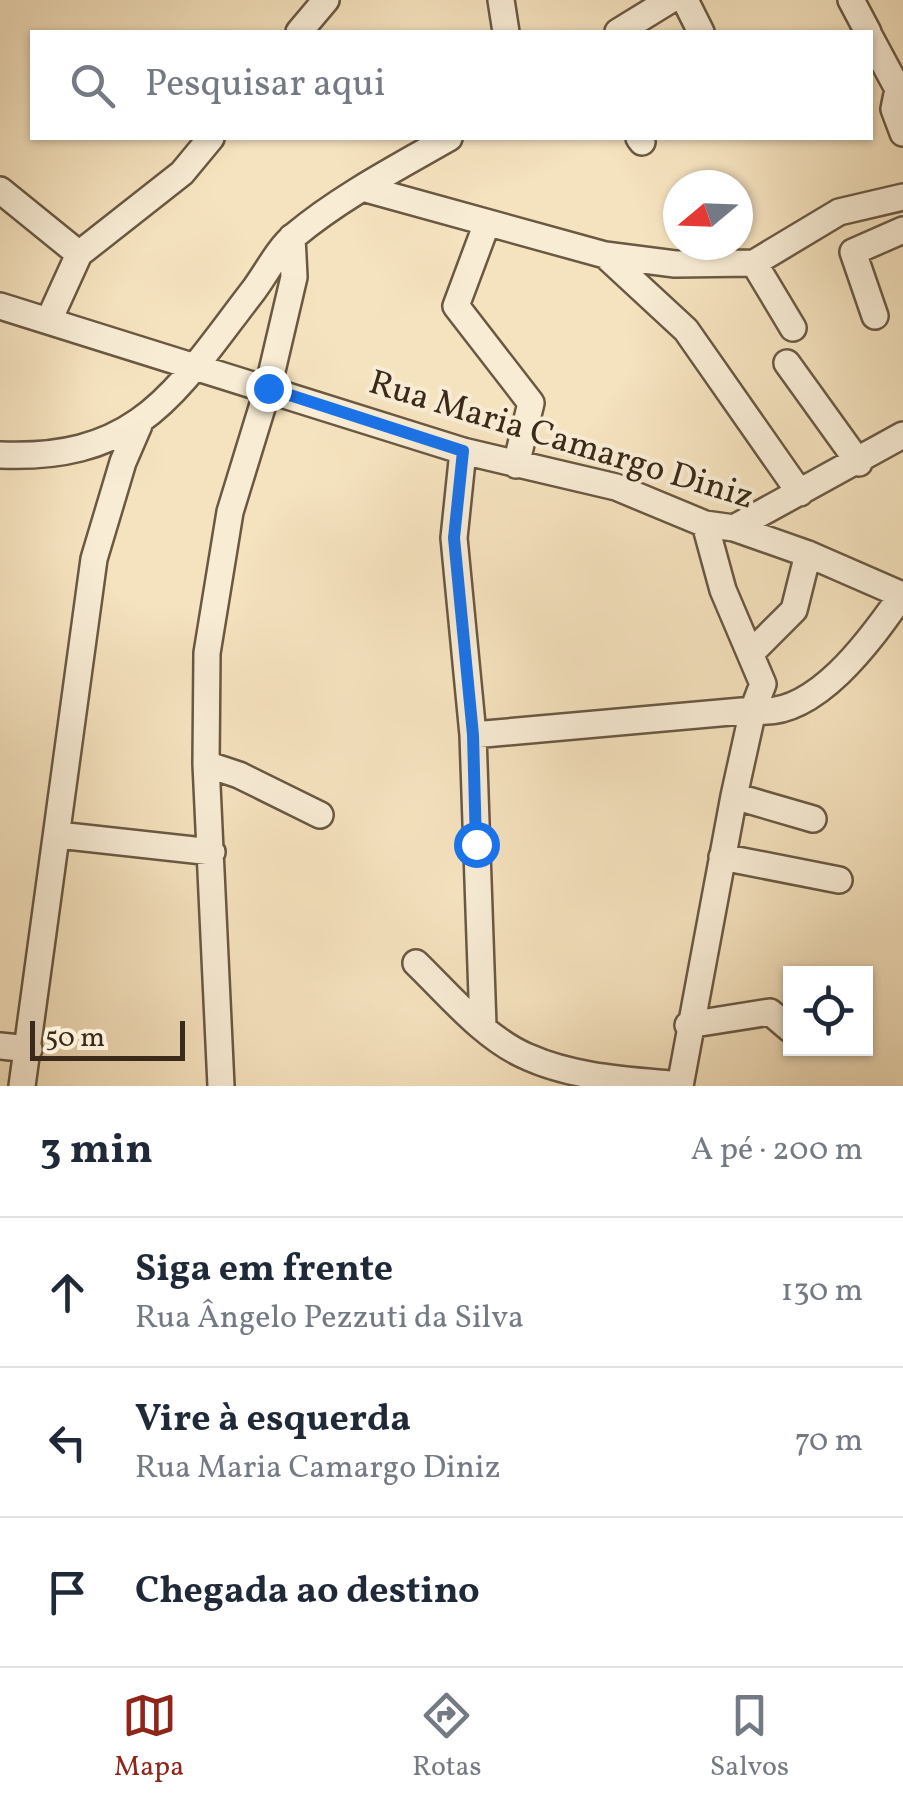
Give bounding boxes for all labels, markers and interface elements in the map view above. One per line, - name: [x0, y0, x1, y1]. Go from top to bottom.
- search box: [30, 30, 873, 140]
- icon: search: [65, 58, 120, 113]
- text: Pesquisar aqui: [145, 59, 385, 112]
- north arrow: [663, 170, 753, 260]
- street label: Rua Maria Camargo Diniz: [363, 360, 759, 522]
- route end: [246, 366, 292, 412]
- route start: [454, 822, 500, 868]
- map controls: [783, 966, 873, 1056]
- button: locate: [783, 966, 873, 1056]
- scale bar: [30, 1016, 185, 1060]
- text: 50 m: [45, 1019, 105, 1058]
- text: 3 min: [40, 1122, 153, 1181]
- text: A pé · 200 m: [691, 1129, 863, 1173]
- text: Siga em frente: [135, 1244, 393, 1297]
- icon: ahead: [40, 1265, 95, 1320]
- text: 130 m: [781, 1270, 863, 1314]
- text: Rua Ângelo Pezzuti da Silva: [135, 1297, 524, 1341]
- text: Vire à esquerda: [135, 1394, 411, 1447]
- icon: left: [40, 1415, 95, 1470]
- text: 70 m: [795, 1420, 863, 1464]
- text: Rua Maria Camargo Diniz: [135, 1447, 500, 1491]
- icon: arrive: [40, 1565, 95, 1620]
- text: Chegada ao destino: [135, 1566, 480, 1619]
- tab: Mapa: [114, 1688, 184, 1787]
- tab: Rotas: [412, 1688, 482, 1787]
- tab: Salvos: [710, 1688, 789, 1787]

